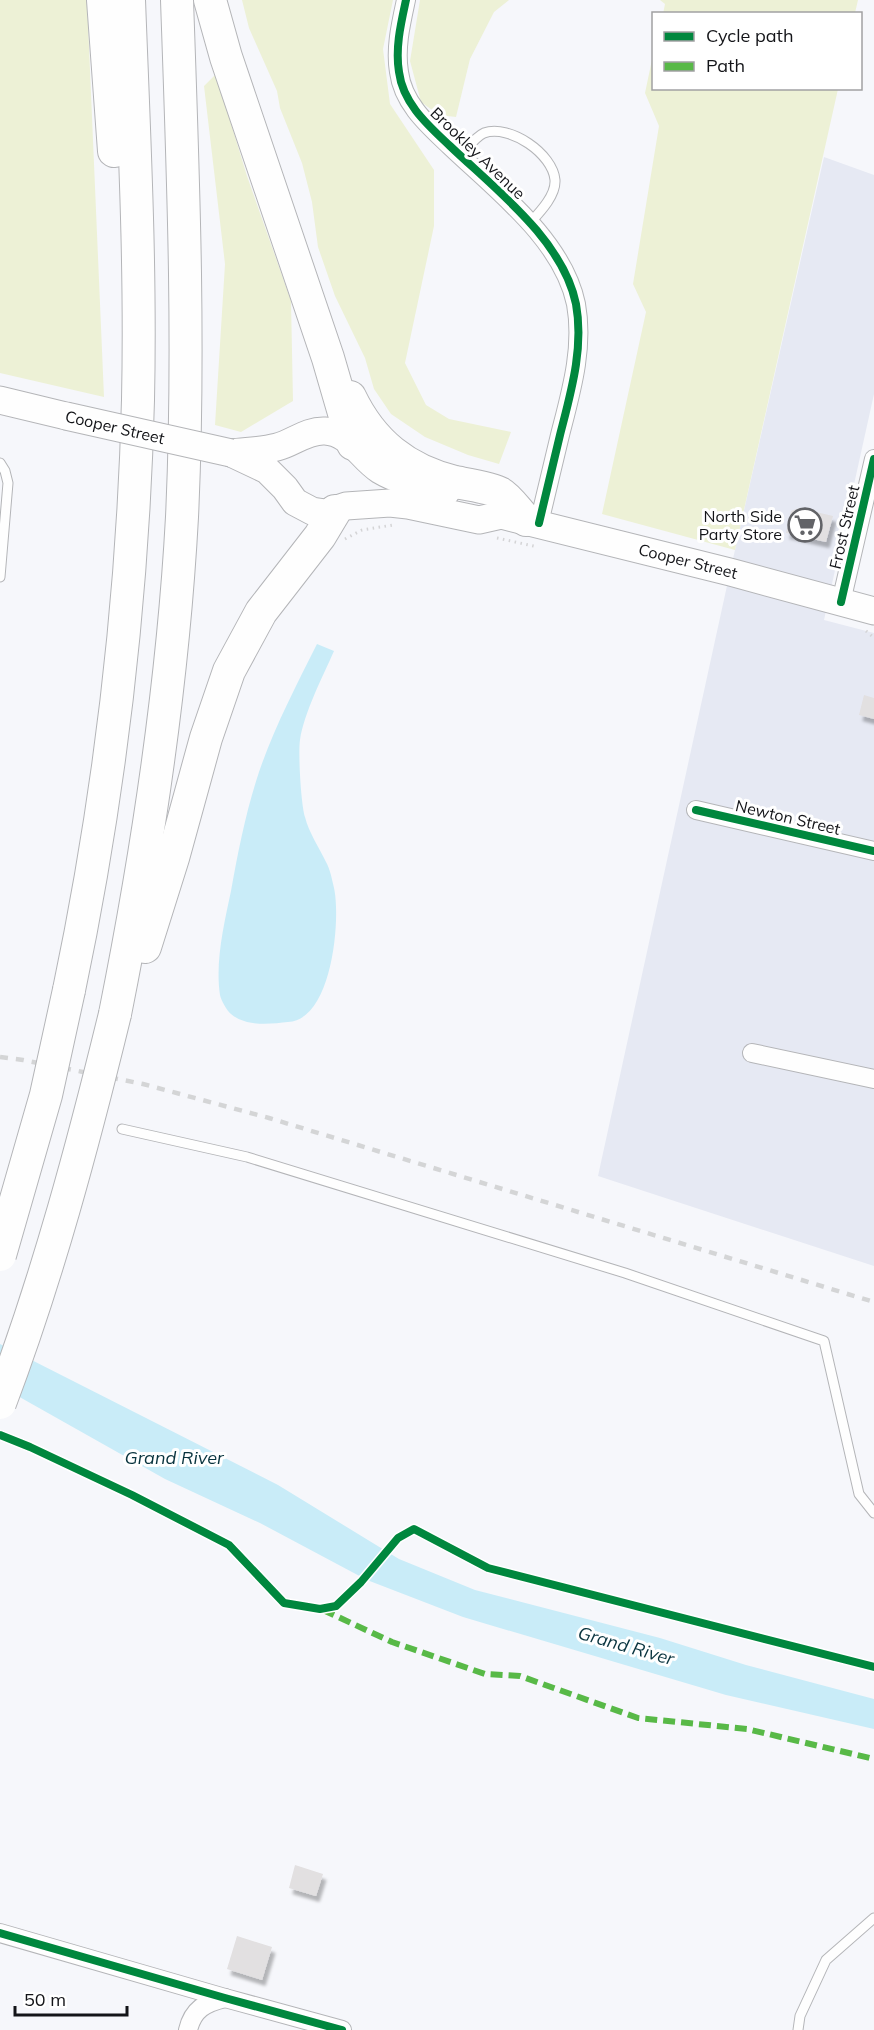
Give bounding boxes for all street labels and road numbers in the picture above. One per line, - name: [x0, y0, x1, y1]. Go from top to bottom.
- street label: Brookley Avenue: [426, 103, 530, 203]
- street label: Cooper Street: [63, 406, 167, 448]
- street label: Frost Street: [825, 483, 863, 571]
- street label: Cooper Street: [636, 539, 740, 583]
- street label: Newton Street: [734, 795, 843, 839]

